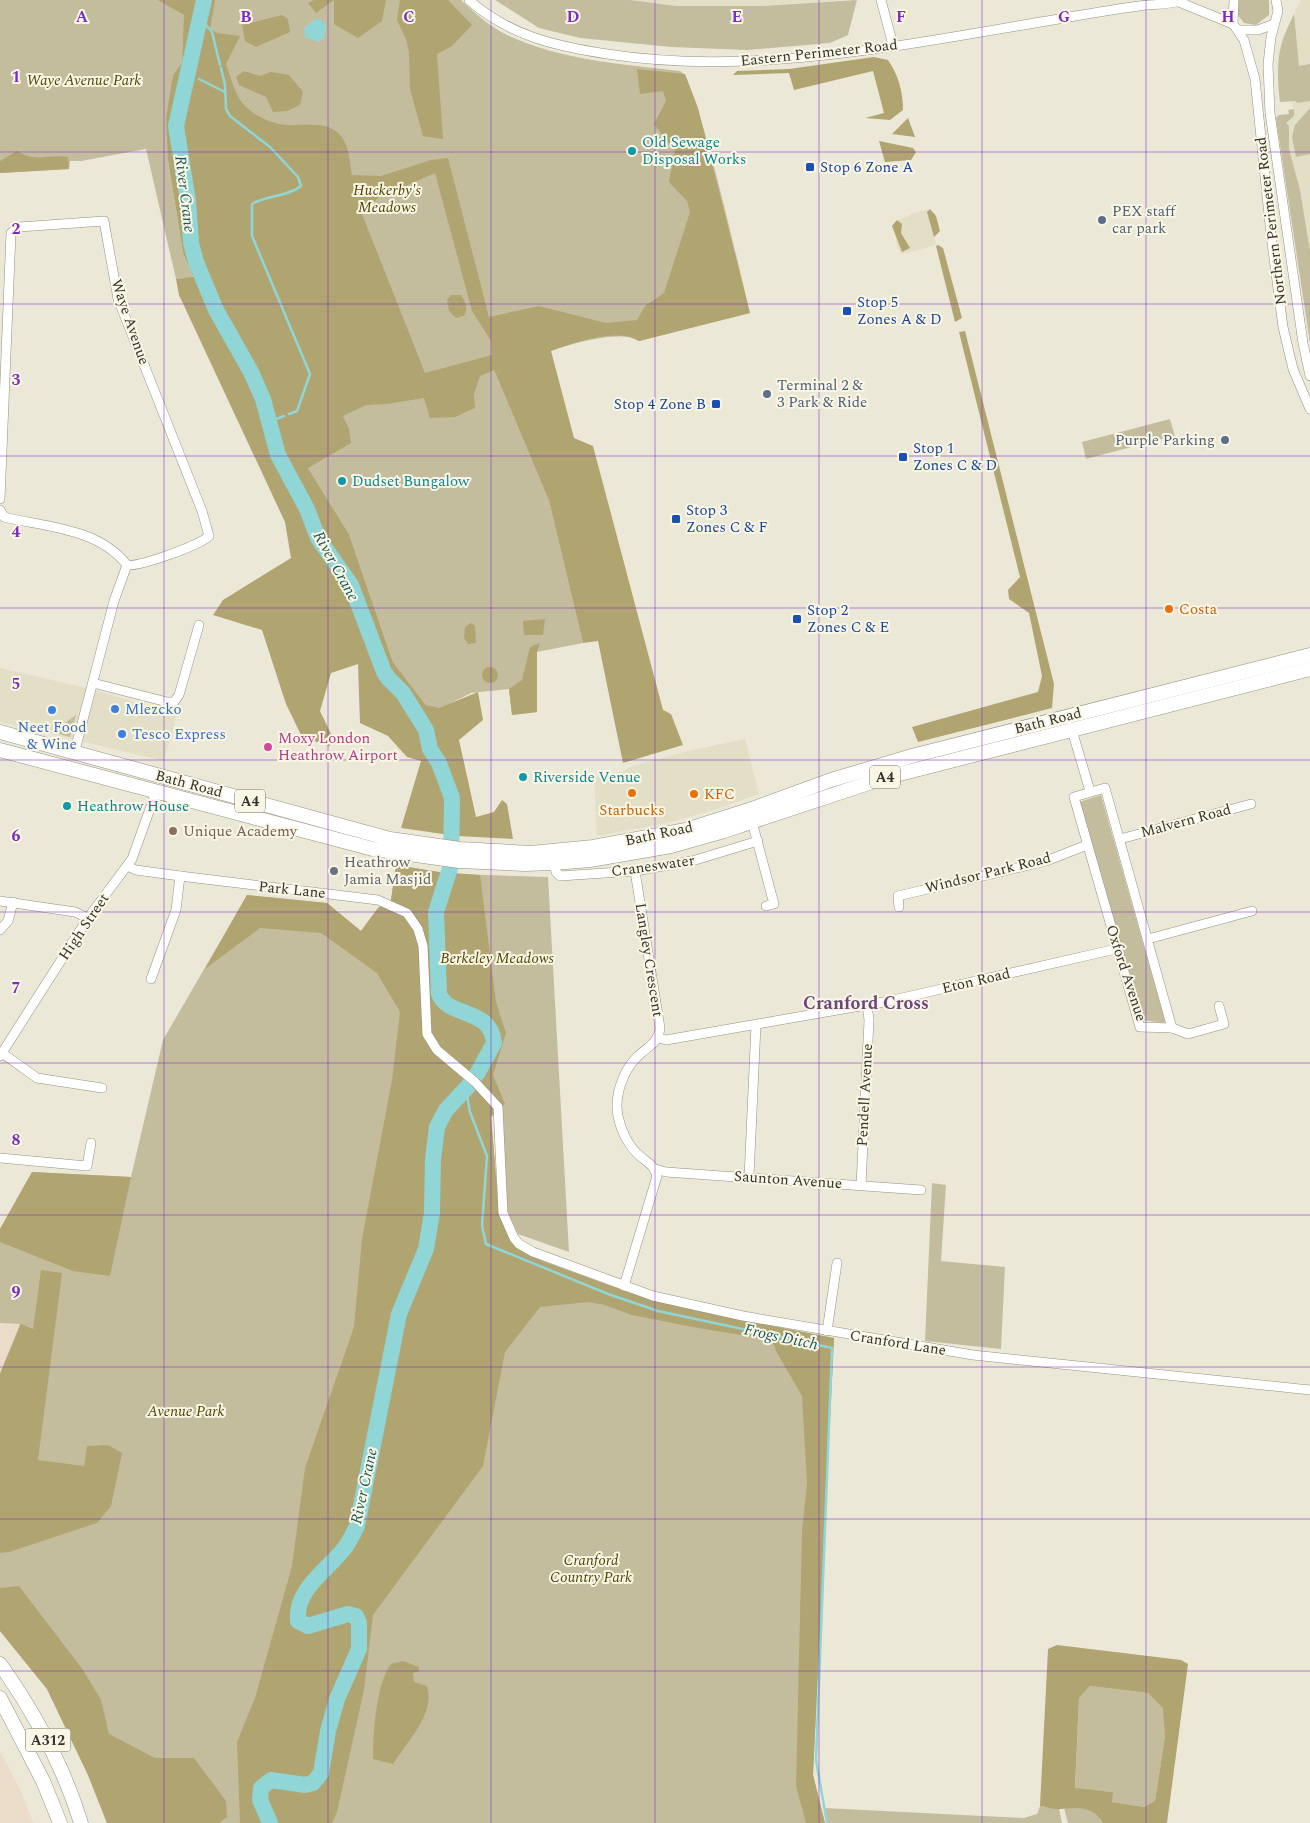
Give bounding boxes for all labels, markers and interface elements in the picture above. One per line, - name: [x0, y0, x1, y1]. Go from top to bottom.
- text: A: [76, 5, 89, 29]
- text: B: [240, 5, 252, 29]
- text: C: [403, 5, 415, 29]
- text: D: [567, 5, 580, 29]
- text: E: [732, 5, 742, 29]
- text: F: [896, 5, 906, 29]
- text: G: [1058, 5, 1070, 29]
- text: H: [1221, 5, 1235, 29]
- street label: Eastern Perimeter Road: [739, 33, 899, 73]
- text: 1: [12, 65, 20, 89]
- park label: Waye Avenue Park: [27, 69, 141, 92]
- place label: Old Sewage Disposal Works: [642, 131, 746, 171]
- street label: Northern Perimeter Road: [1249, 136, 1293, 306]
- marker: Old Sewage Disposal Works: [626, 145, 638, 157]
- water label: River Crane: [168, 154, 202, 234]
- place label: Stop 6 Zone A: [820, 156, 914, 179]
- marker: Stop 6 Zone A: [804, 161, 816, 173]
- park label: Huckerby's Meadows: [353, 179, 421, 219]
- place label: PEX staff car park: [1112, 200, 1177, 240]
- marker: PEX staff car park: [1096, 214, 1108, 226]
- text: 2: [12, 217, 21, 241]
- street label: Waye Avenue: [105, 276, 155, 368]
- place label: Stop 5 Zones A & D: [857, 291, 942, 331]
- marker: Stop 5 Zones A & D: [841, 305, 853, 317]
- text: 3: [12, 368, 21, 392]
- place label: Terminal 2 & 3 Park & Ride: [777, 374, 867, 414]
- marker: Terminal 2 & 3 Park & Ride: [761, 388, 773, 400]
- place label: Stop 4 Zone B: [614, 393, 706, 416]
- marker: Stop 4 Zone B: [710, 398, 722, 410]
- place label: Purple Parking: [1115, 429, 1215, 452]
- marker: Purple Parking: [1219, 434, 1231, 446]
- place label: Stop 1 Zones C & D: [913, 437, 997, 477]
- marker: Stop 1 Zones C & D: [897, 451, 909, 463]
- place label: Dudset Bungalow: [352, 470, 470, 493]
- marker: Dudset Bungalow: [336, 475, 348, 487]
- place label: Stop 3 Zones C & F: [686, 499, 768, 539]
- marker: Stop 3 Zones C & F: [670, 513, 682, 525]
- text: 4: [12, 520, 21, 544]
- water label: River Crane: [307, 526, 365, 606]
- place label: Costa: [1179, 598, 1218, 621]
- place label: Stop 2 Zones C & E: [807, 599, 889, 639]
- marker: Costa: [1163, 603, 1175, 615]
- marker: Stop 2 Zones C & E: [791, 613, 803, 625]
- text: 5: [12, 672, 20, 696]
- place label: Mlezcko: [125, 698, 182, 721]
- street label: Bath Road: [1012, 702, 1084, 740]
- marker: Mlezcko: [109, 703, 121, 715]
- marker: Neet Food & Wine: [46, 704, 58, 716]
- place label: Neet Food & Wine: [17, 716, 87, 756]
- place label: Tesco Express: [132, 723, 226, 746]
- place label: Moxy London Heathrow Airport: [278, 727, 398, 767]
- marker: Tesco Express: [116, 728, 128, 740]
- marker: Moxy London Heathrow Airport: [262, 741, 274, 753]
- street label: Bath Road: [153, 764, 225, 804]
- place label: Riverside Venue: [533, 766, 641, 789]
- road number: A4: [870, 766, 900, 789]
- marker: Riverside Venue: [517, 771, 529, 783]
- place label: KFC: [704, 783, 735, 806]
- marker: Starbucks: [626, 787, 638, 799]
- marker: KFC: [688, 788, 700, 800]
- road number: A4: [235, 789, 265, 812]
- place label: Heathrow House: [77, 795, 189, 818]
- street label: Malvern Road: [1138, 798, 1234, 844]
- place label: Starbucks: [599, 799, 665, 822]
- marker: Heathrow House: [61, 800, 73, 812]
- street label: Bath Road: [623, 816, 695, 852]
- place label: Unique Academy: [183, 820, 298, 843]
- text: 6: [12, 824, 21, 848]
- marker: Unique Academy: [167, 825, 179, 837]
- street label: Windsor Park Road: [923, 846, 1053, 900]
- street label: Craneswater: [610, 849, 696, 883]
- place label: Heathrow Jamia Masjid: [344, 851, 431, 891]
- marker: Heathrow Jamia Masjid: [328, 865, 340, 877]
- street label: Park Lane: [257, 875, 327, 905]
- street label: High Street: [53, 889, 115, 965]
- street label: Langley Crescent: [629, 901, 669, 1019]
- street label: Oxford Avenue: [1100, 922, 1152, 1024]
- park label: Berkeley Meadows: [440, 947, 554, 970]
- street label: Eton Road: [940, 962, 1012, 1000]
- text: 7: [12, 976, 21, 1000]
- district label: Cranford Cross: [803, 990, 929, 1017]
- street label: Pendell Avenue: [851, 1043, 879, 1147]
- text: 8: [12, 1128, 21, 1152]
- street label: Saunton Avenue: [733, 1165, 843, 1195]
- text: 9: [12, 1280, 21, 1304]
- water label: Frogs Ditch: [742, 1317, 820, 1357]
- street label: Cranford Lane: [848, 1324, 948, 1362]
- park label: Avenue Park: [146, 1400, 225, 1423]
- water label: River Crane: [344, 1446, 384, 1526]
- park label: Cranford Country Park: [550, 1549, 632, 1589]
- road number: A312: [26, 1728, 70, 1752]

